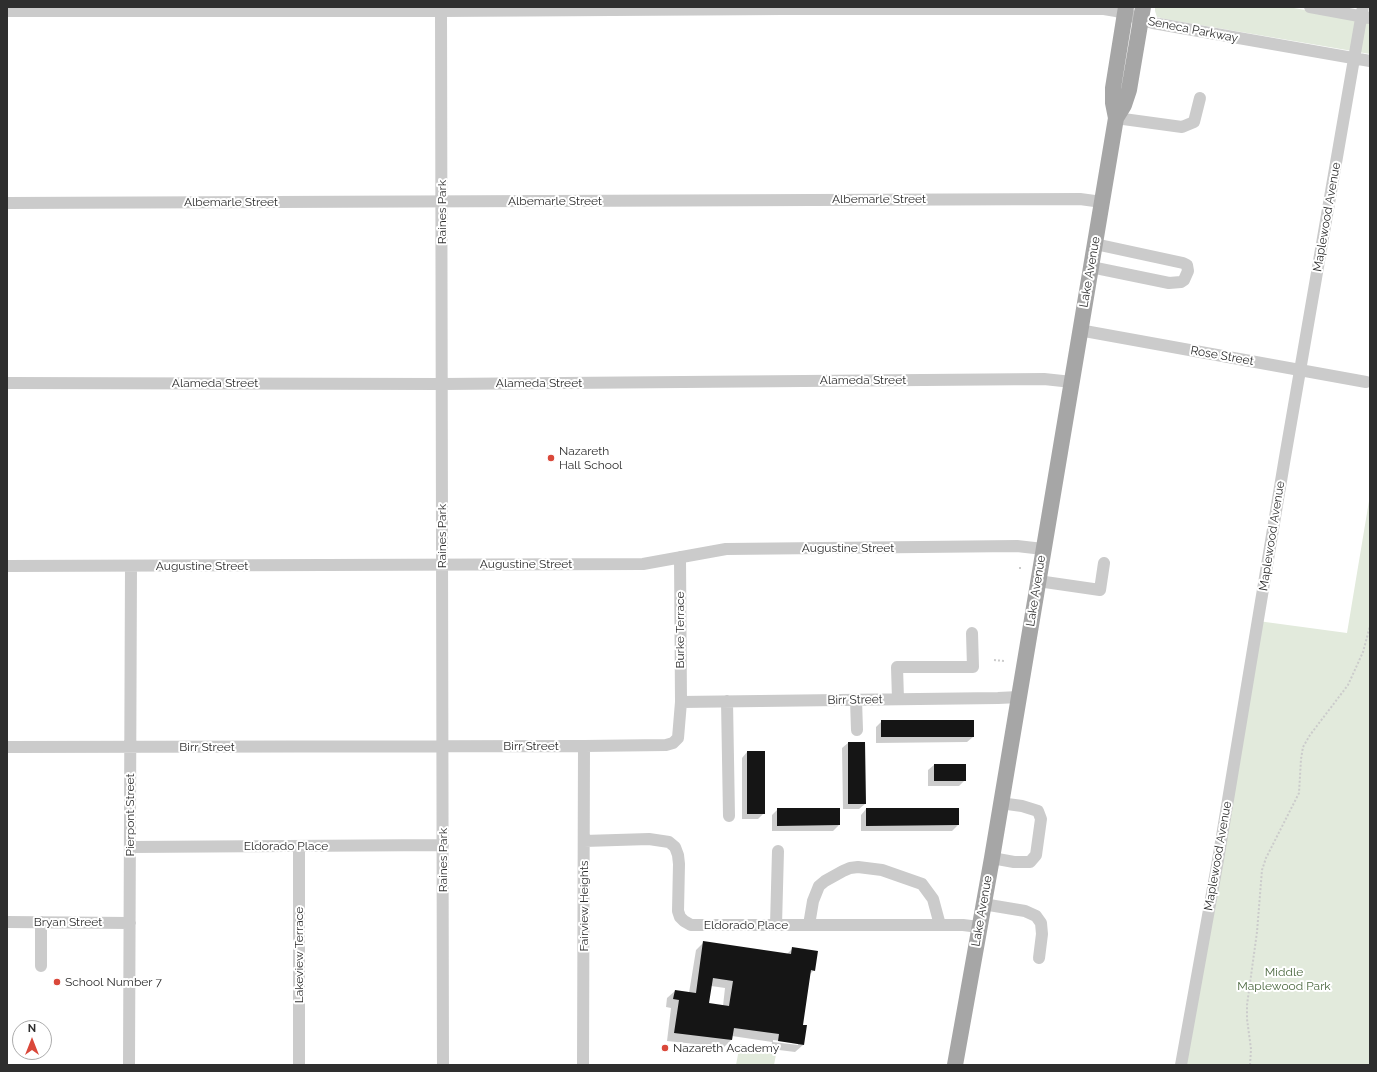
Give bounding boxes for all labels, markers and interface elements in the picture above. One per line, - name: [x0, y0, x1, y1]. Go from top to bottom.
- street label: Seneca Parkway: [1147, 14, 1239, 46]
- street label: Maplewood Avenue: [1310, 161, 1344, 273]
- street label: Raines Park: [435, 180, 449, 244]
- street label: Albemarle Street: [832, 192, 926, 206]
- street label: Albemarle Street: [508, 194, 602, 208]
- street label: Albemarle Street: [184, 195, 278, 209]
- street label: Lake Avenue: [1077, 235, 1103, 309]
- street label: Rose Street: [1189, 343, 1255, 369]
- street label: Alameda Street: [820, 373, 906, 387]
- street label: Alameda Street: [172, 376, 258, 390]
- street label: Alameda Street: [496, 376, 582, 390]
- place label: Nazareth Hall School: [559, 444, 622, 472]
- marker: Nazareth Hall School: [546, 453, 556, 463]
- street label: Maplewood Avenue: [1256, 480, 1288, 592]
- street label: Raines Park: [435, 504, 449, 568]
- street label: Augustine Street: [802, 541, 894, 555]
- street label: Lake Avenue: [1023, 554, 1049, 628]
- street label: Augustine Street: [480, 557, 572, 571]
- street label: Augustine Street: [156, 559, 248, 573]
- street label: Burke Terrace: [673, 591, 687, 669]
- street label: Birr Street: [827, 692, 883, 708]
- street label: Birr Street: [503, 739, 559, 753]
- street label: Birr Street: [179, 740, 235, 754]
- street label: Pierpont Street: [123, 773, 137, 857]
- street label: Maplewood Avenue: [1201, 800, 1235, 912]
- street label: Raines Park: [436, 828, 450, 892]
- street label: Eldorado Place: [244, 839, 328, 853]
- street label: Fairview Heights: [577, 861, 591, 951]
- street label: Lake Avenue: [969, 874, 995, 948]
- street label: Lakeview Terrace: [292, 907, 306, 1003]
- street label: Bryan Street: [34, 915, 102, 929]
- street label: Eldorado Place: [704, 918, 788, 932]
- park label: Middle Maplewood Park: [1237, 965, 1331, 993]
- place label: School Number 7: [65, 975, 162, 989]
- marker: School Number 7: [52, 977, 62, 987]
- north arrow: [12, 1020, 52, 1060]
- text: N: [28, 1022, 36, 1035]
- place label: Nazareth Academy: [673, 1041, 779, 1055]
- marker: Nazareth Academy: [660, 1043, 670, 1053]

